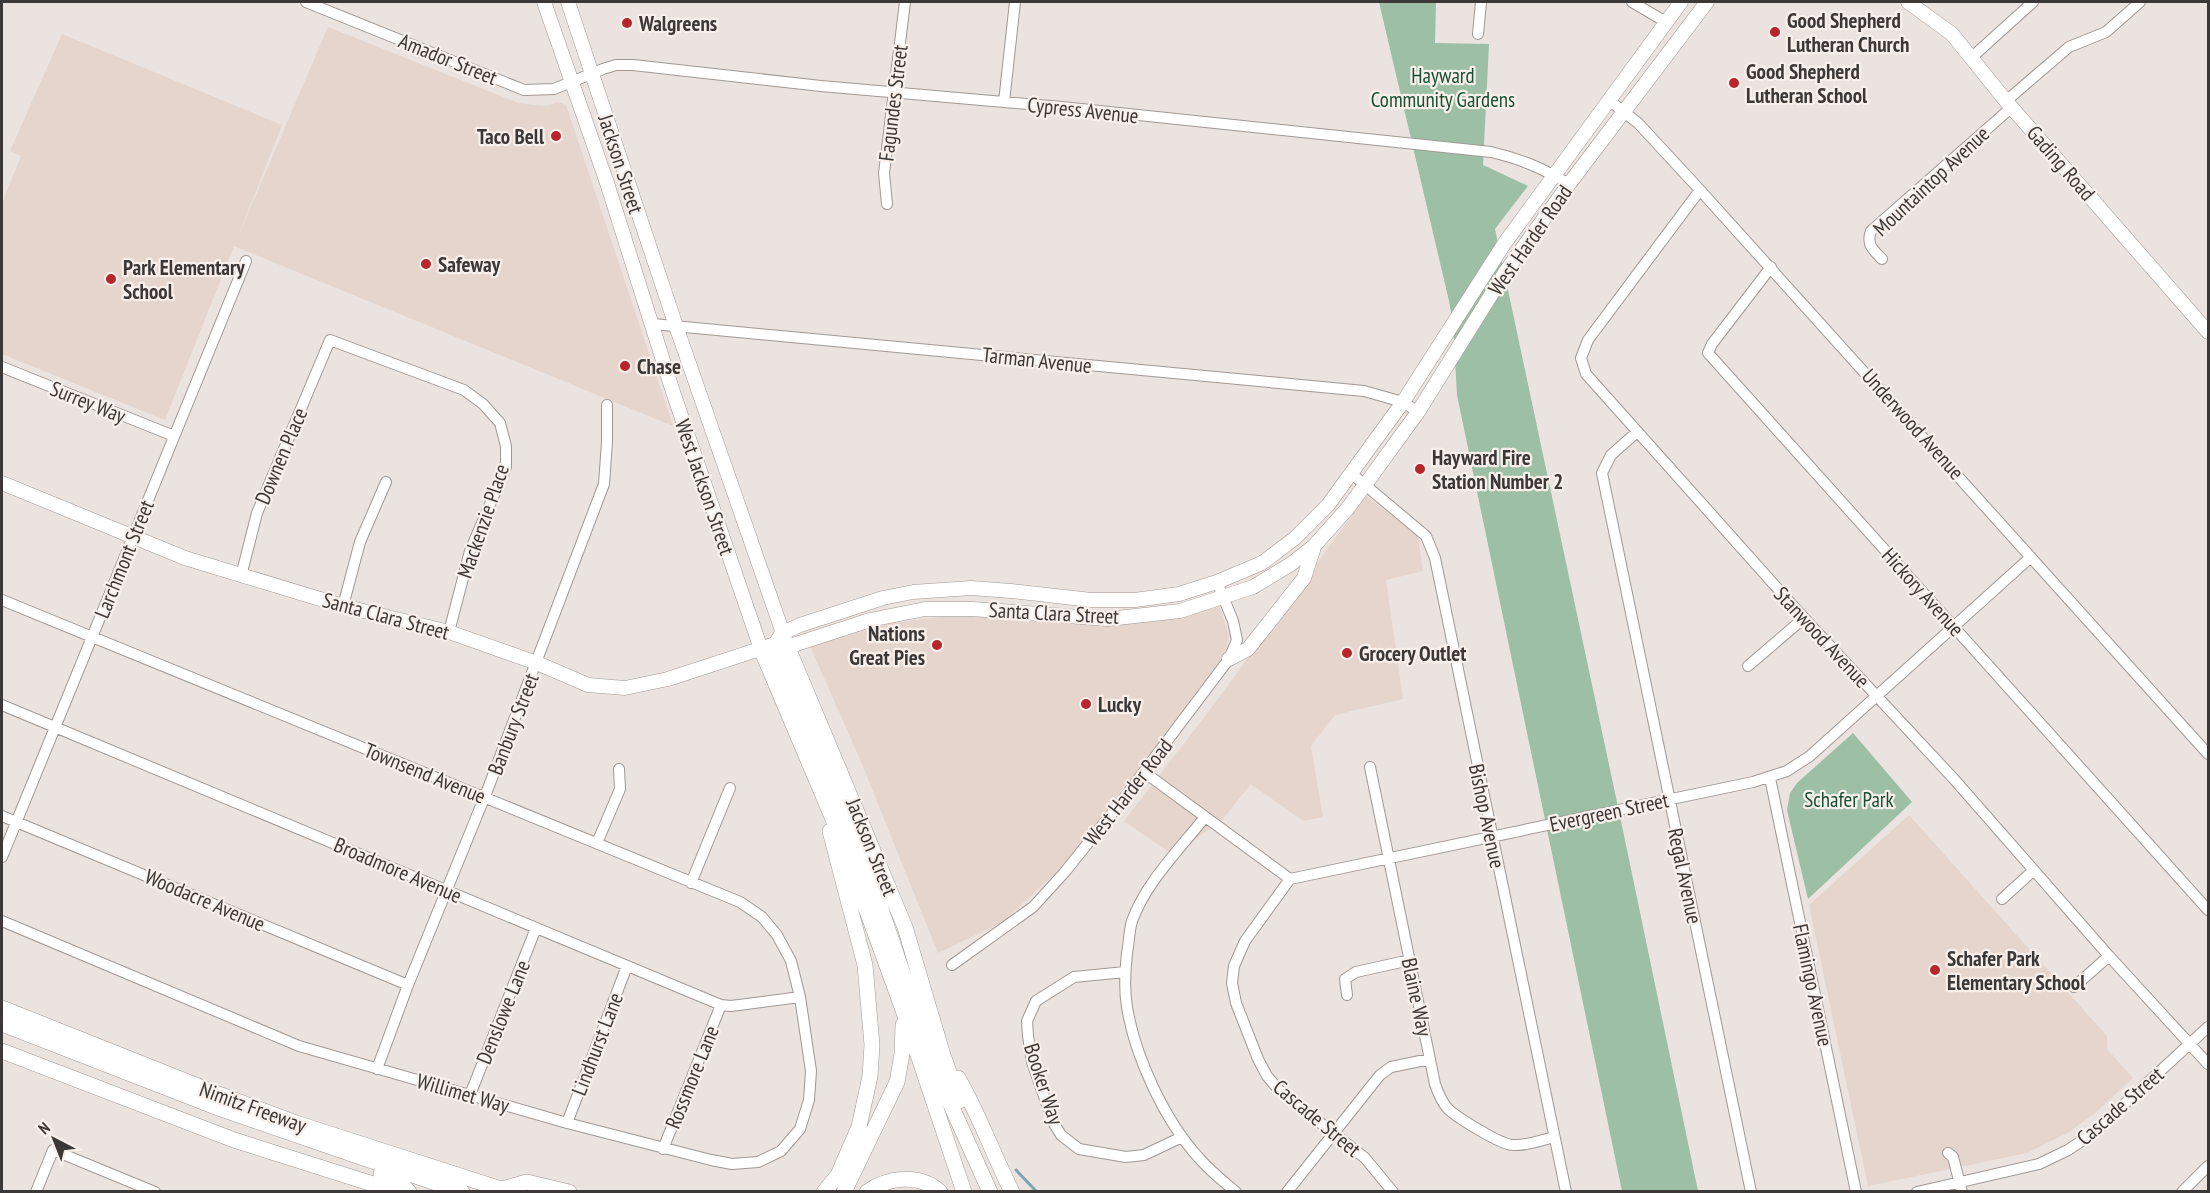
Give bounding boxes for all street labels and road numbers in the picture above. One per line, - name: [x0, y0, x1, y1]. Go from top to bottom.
- street label: Amador Street: [395, 27, 501, 91]
- street label: Fagundes Street: [872, 43, 914, 163]
- street label: Cypress Avenue: [1026, 91, 1140, 129]
- street label: Jackson Street: [592, 110, 650, 217]
- street label: Mountaintop Avenue: [1867, 120, 1995, 242]
- street label: Gading Road: [2021, 120, 2101, 206]
- street label: West Harder Road: [1482, 180, 1578, 300]
- street label: Tarman Avenue: [981, 341, 1093, 379]
- street label: Underwood Avenue: [1856, 363, 1970, 485]
- street label: Surrey Way: [46, 375, 130, 429]
- street label: Downen Place: [249, 404, 313, 508]
- street label: West Jackson Street: [669, 416, 741, 559]
- street label: Mackenzie Place: [451, 460, 515, 582]
- street label: Larchmont Street: [88, 496, 160, 622]
- street label: Hickory Avenue: [1876, 542, 1970, 642]
- street label: Stanwood Avenue: [1768, 581, 1876, 693]
- street label: Santa Clara Street: [320, 586, 453, 646]
- street label: Santa Clara Street: [988, 596, 1120, 630]
- street label: Banbury Street: [481, 669, 545, 779]
- street label: West Harder Road: [1078, 733, 1178, 851]
- street label: Townsend Avenue: [360, 736, 490, 810]
- street label: Bishop Avenue: [1463, 761, 1511, 871]
- street label: Evergreen Street: [1547, 786, 1671, 838]
- street label: Jackson Street: [840, 794, 904, 900]
- street label: Regal Avenue: [1662, 826, 1708, 926]
- street label: Broadmore Avenue: [330, 831, 466, 909]
- street label: Woodacre Avenue: [141, 863, 269, 937]
- street label: Flamingo Avenue: [1787, 921, 1839, 1049]
- street label: Blaine Way: [1396, 955, 1438, 1039]
- street label: Denslowe Lane: [470, 956, 536, 1068]
- street label: Lindhurst Lane: [565, 989, 629, 1099]
- street label: Rossmore Lane: [659, 1021, 725, 1133]
- street label: Booker Way: [1018, 1040, 1070, 1128]
- street label: Cascade Street: [2071, 1061, 2169, 1151]
- street label: Willimet Way: [414, 1067, 512, 1119]
- street label: Cascade Street: [1268, 1073, 1367, 1163]
- street label: Nimitz Freeway: [196, 1075, 310, 1139]

